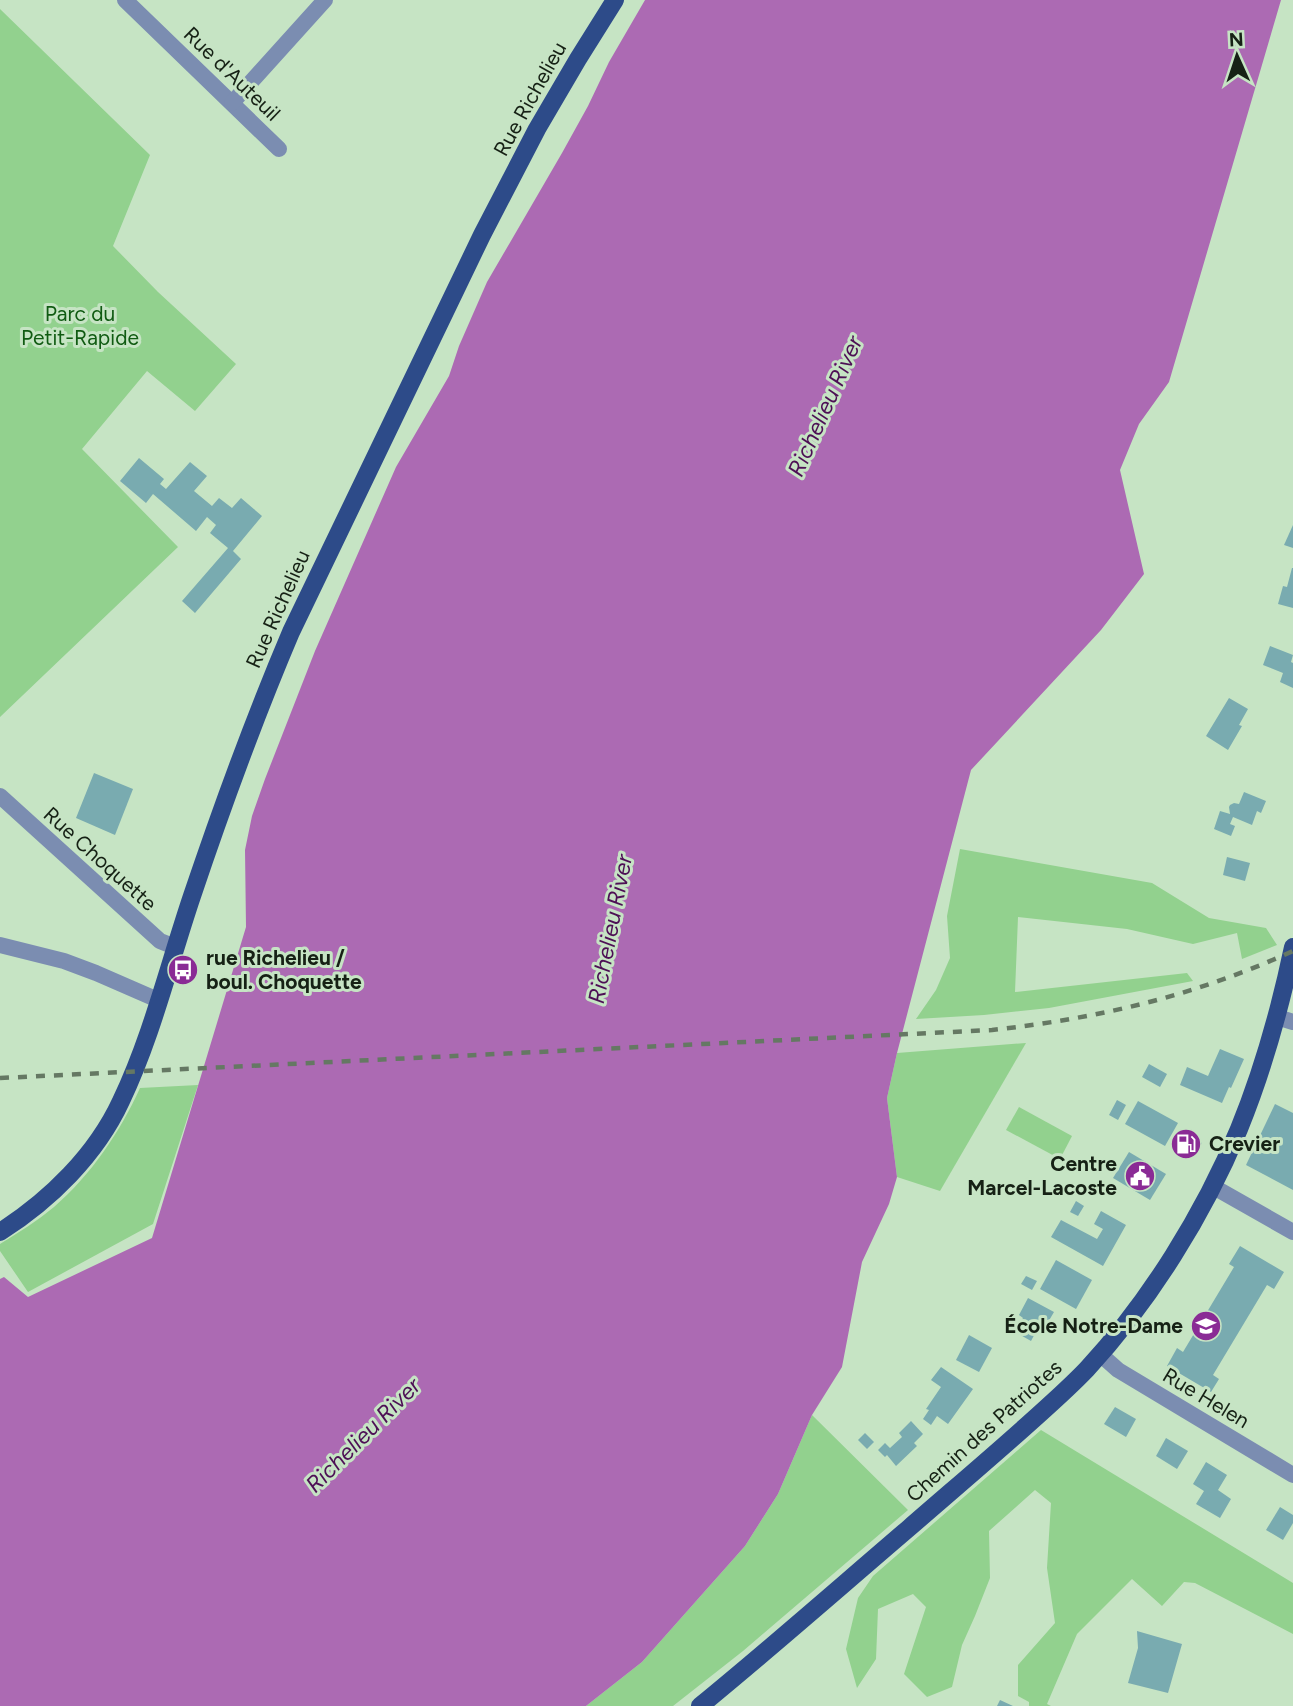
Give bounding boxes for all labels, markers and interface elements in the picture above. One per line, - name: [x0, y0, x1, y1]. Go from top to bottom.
- street label: Rue d'Auteuil: [179, 21, 286, 126]
- north arrow: [1202, 21, 1272, 91]
- text: N: [1228, 28, 1244, 51]
- street label: Rue Richelieu: [488, 37, 571, 160]
- park label: Parc du Petit-Rapide: [21, 301, 139, 350]
- water label: Richelieu River: [781, 330, 869, 481]
- street label: Rue Richelieu: [240, 546, 315, 672]
- street label: Rue Choquette: [39, 801, 162, 916]
- water label: Richelieu River: [582, 851, 638, 1006]
- place label: rue Richelieu / boul. Choquette: [206, 945, 362, 994]
- bus stop icon: rue Richelieu / boul. Choquette: [166, 953, 200, 987]
- fuel station icon: Crevier: [1169, 1127, 1203, 1161]
- place label: Crevier: [1209, 1131, 1280, 1156]
- place label: Centre Marcel-Lacoste: [967, 1151, 1117, 1200]
- public building icon: Centre Marcel-Lacoste: [1123, 1159, 1157, 1193]
- school or university icon: École Notre-Dame: [1189, 1309, 1223, 1343]
- place label: École Notre-Dame: [1004, 1313, 1183, 1338]
- street label: Chemin des Patriotes: [901, 1354, 1067, 1507]
- street label: Rue Helen: [1158, 1362, 1254, 1433]
- water label: Richelieu River: [300, 1371, 427, 1498]

